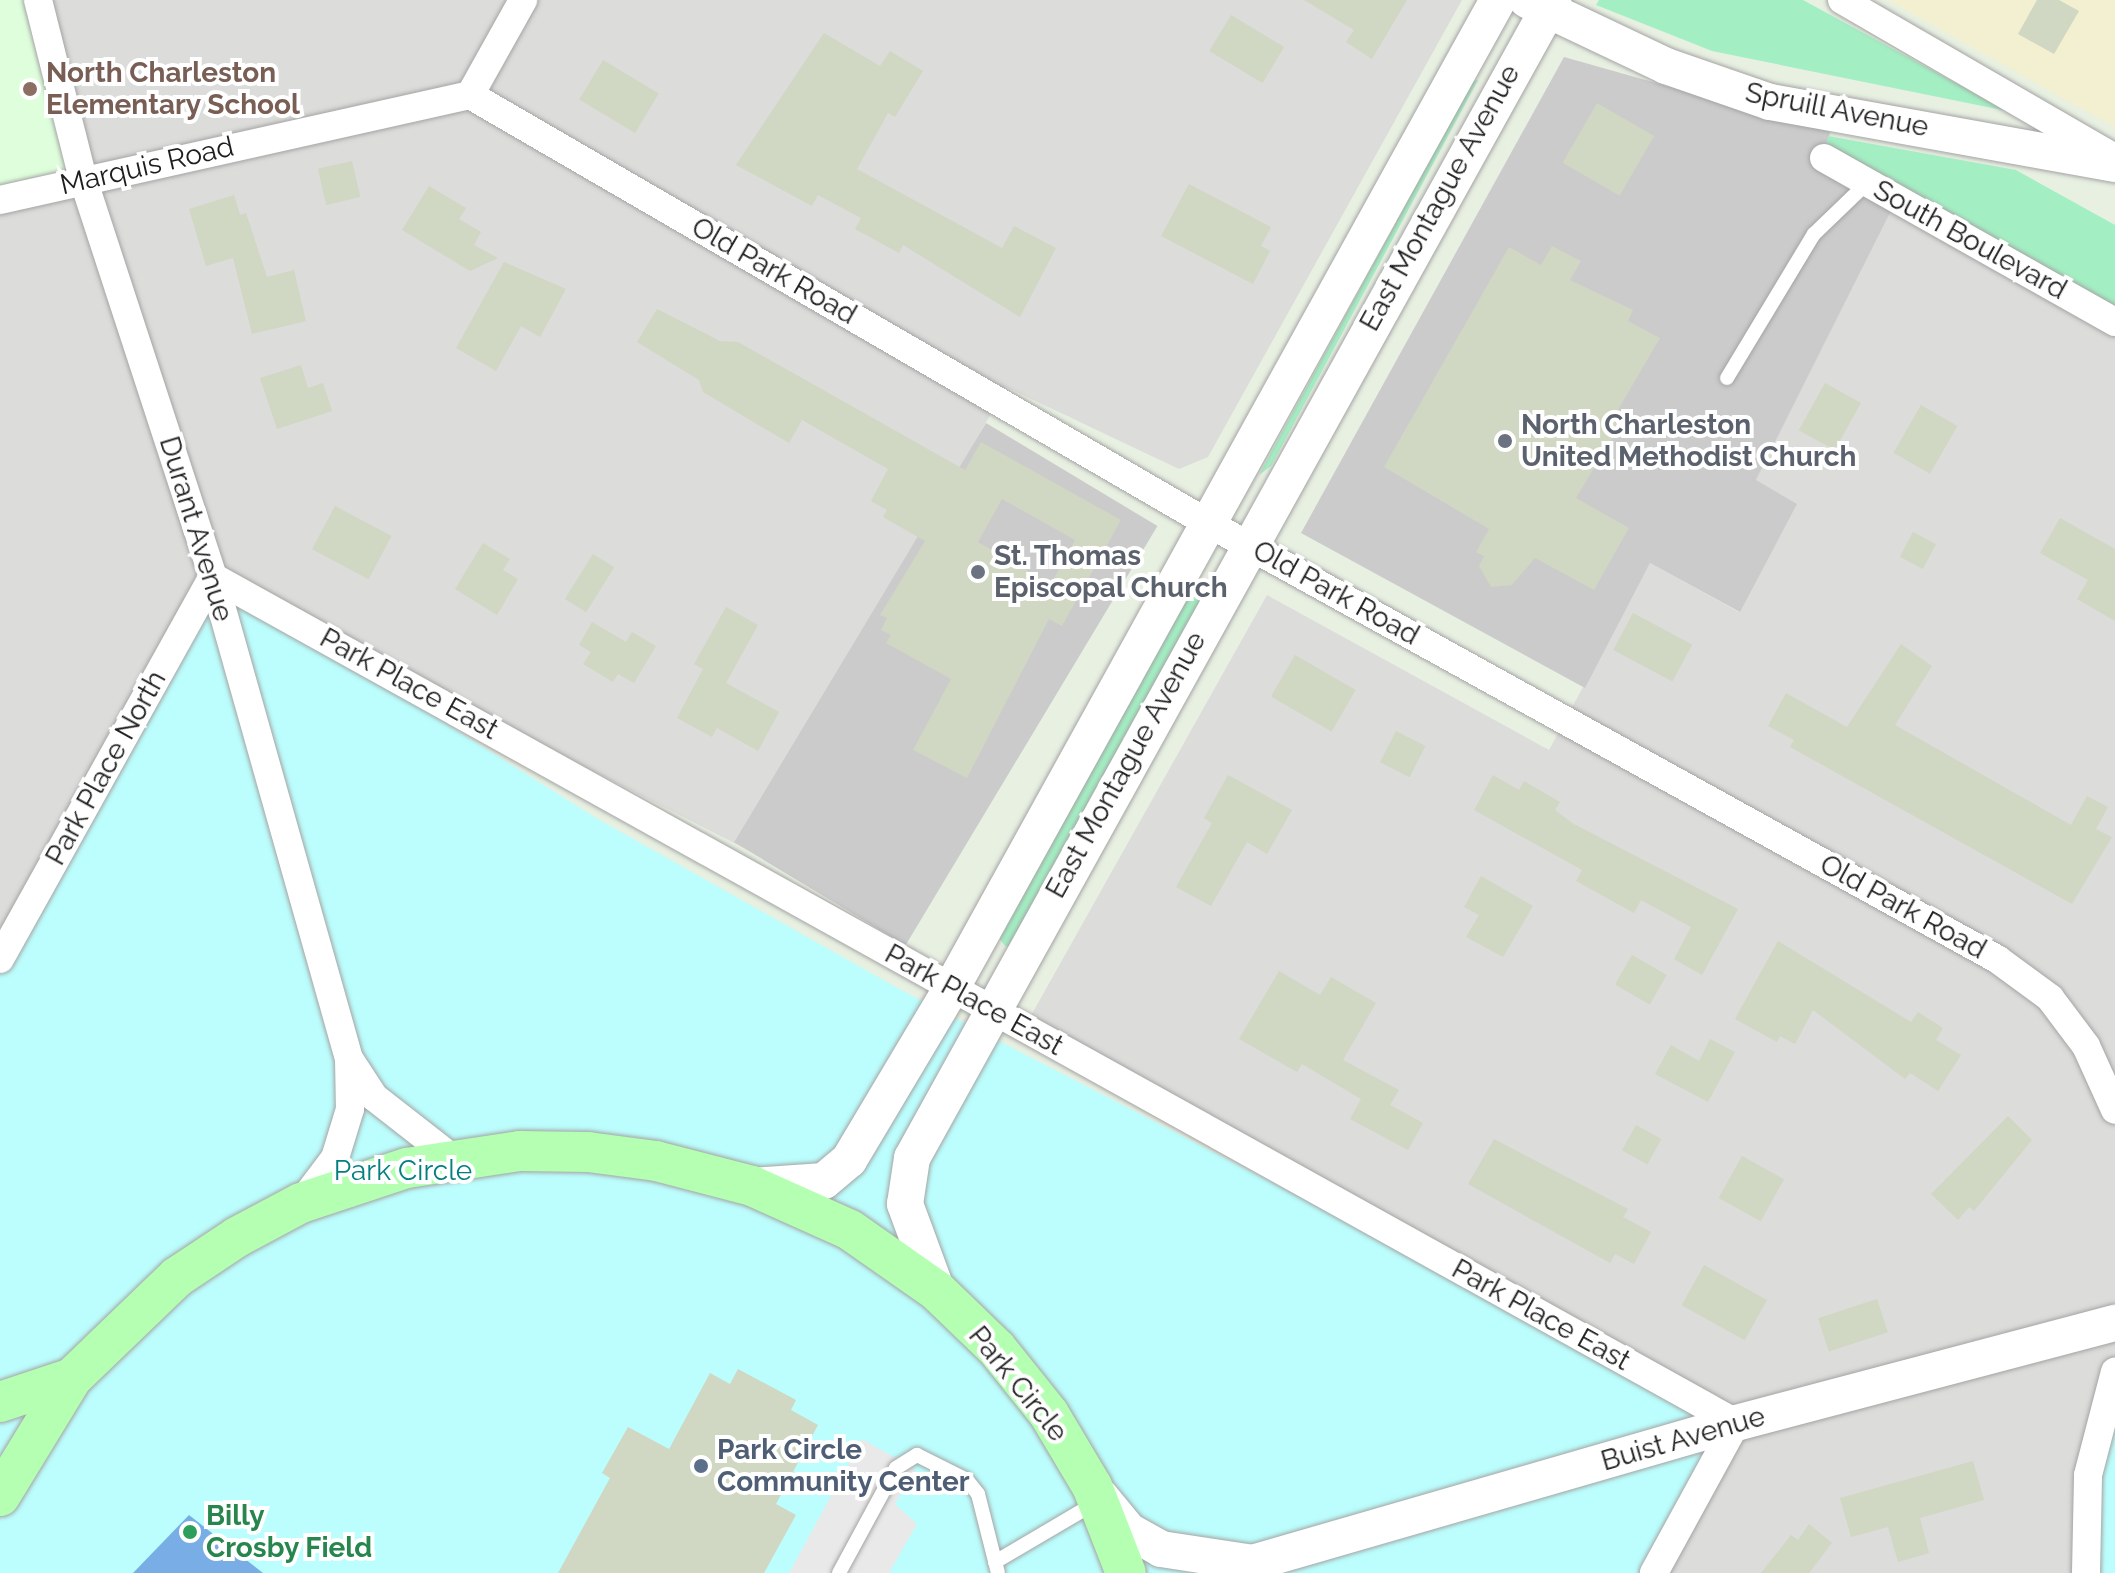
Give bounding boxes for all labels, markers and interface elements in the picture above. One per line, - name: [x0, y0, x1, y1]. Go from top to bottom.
- place label: North Charleston Elementary School: [46, 56, 301, 122]
- street label: East Montague Avenue: [1353, 59, 1527, 337]
- street label: Spruill Avenue: [1742, 76, 1932, 144]
- marker: North Charleston Elementary School: [21, 80, 39, 98]
- street label: Marquis Road: [57, 130, 237, 202]
- street label: South Boulevard: [1868, 173, 2072, 307]
- street label: Old Park Road: [686, 210, 862, 332]
- place label: North Charleston United Methodist Church: [1521, 408, 1856, 474]
- street label: Durant Avenue: [152, 432, 240, 626]
- marker: North Charleston United Methodist Church: [1496, 432, 1514, 450]
- street label: Old Park Road: [1247, 534, 1425, 652]
- place label: St. Thomas Episcopal Church: [994, 539, 1228, 605]
- marker: St. Thomas Episcopal Church: [969, 563, 987, 581]
- street label: Park Place East: [314, 621, 504, 747]
- street label: East Montague Avenue: [1039, 626, 1213, 904]
- street label: Park Place North: [39, 665, 173, 871]
- street label: Old Park Road: [1814, 848, 1992, 966]
- street label: Park Place East: [879, 937, 1069, 1063]
- park label: Park Circle: [334, 1154, 472, 1188]
- street label: Park Place East: [1446, 1252, 1636, 1378]
- street label: Park Circle: [961, 1320, 1075, 1448]
- street label: Buist Avenue: [1597, 1399, 1769, 1479]
- place label: Park Circle Community Center: [717, 1433, 970, 1499]
- marker: Park Circle Community Center: [692, 1457, 710, 1475]
- place label: Billy Crosby Field: [206, 1499, 373, 1565]
- marker: Billy Crosby Field: [181, 1523, 199, 1541]

